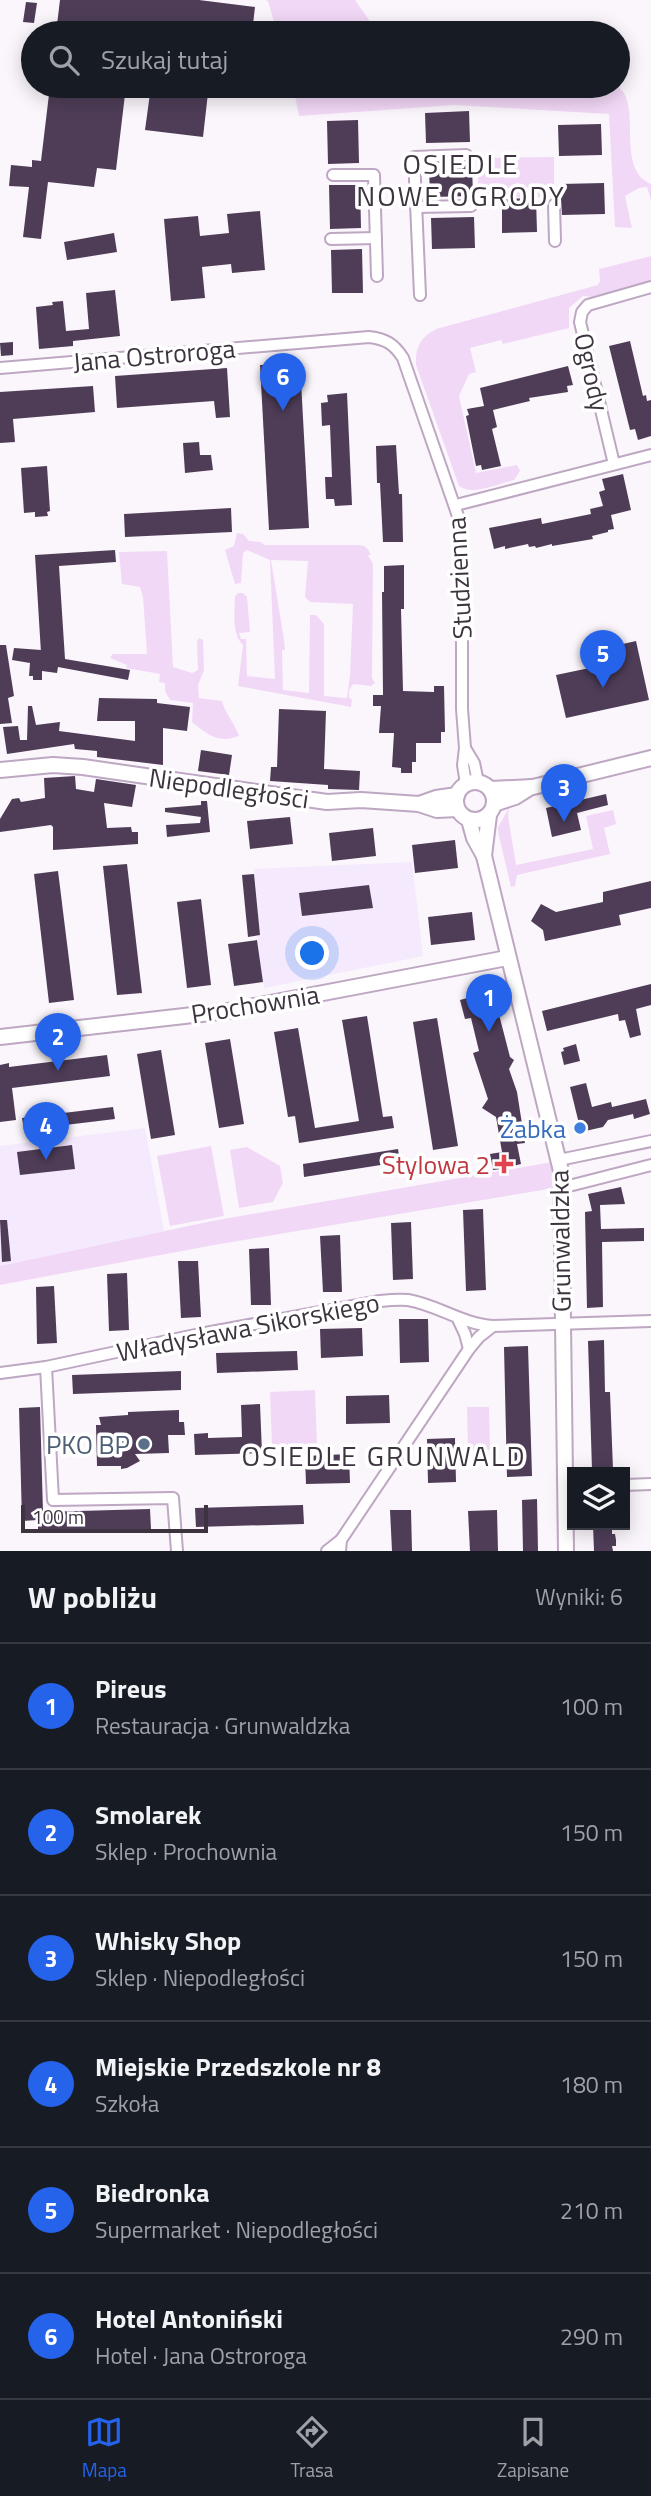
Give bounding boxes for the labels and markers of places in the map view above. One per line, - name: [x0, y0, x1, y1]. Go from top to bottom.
- pin: 6: [260, 353, 306, 411]
- pin: 5: [580, 630, 626, 688]
- pin: 3: [541, 764, 587, 822]
- pin: 1: [466, 974, 512, 1032]
- pin: 2: [35, 1013, 81, 1071]
- pin: 4: [23, 1102, 69, 1160]
- place label: Żabka: [500, 1109, 566, 1148]
- marker: Żabka: [572, 1120, 588, 1136]
- place label: Stylowa 2: [382, 1145, 490, 1184]
- marker: Stylowa 2: [496, 1156, 512, 1172]
- place label: PKO BP: [46, 1425, 130, 1464]
- marker: PKO BP: [136, 1436, 152, 1452]

